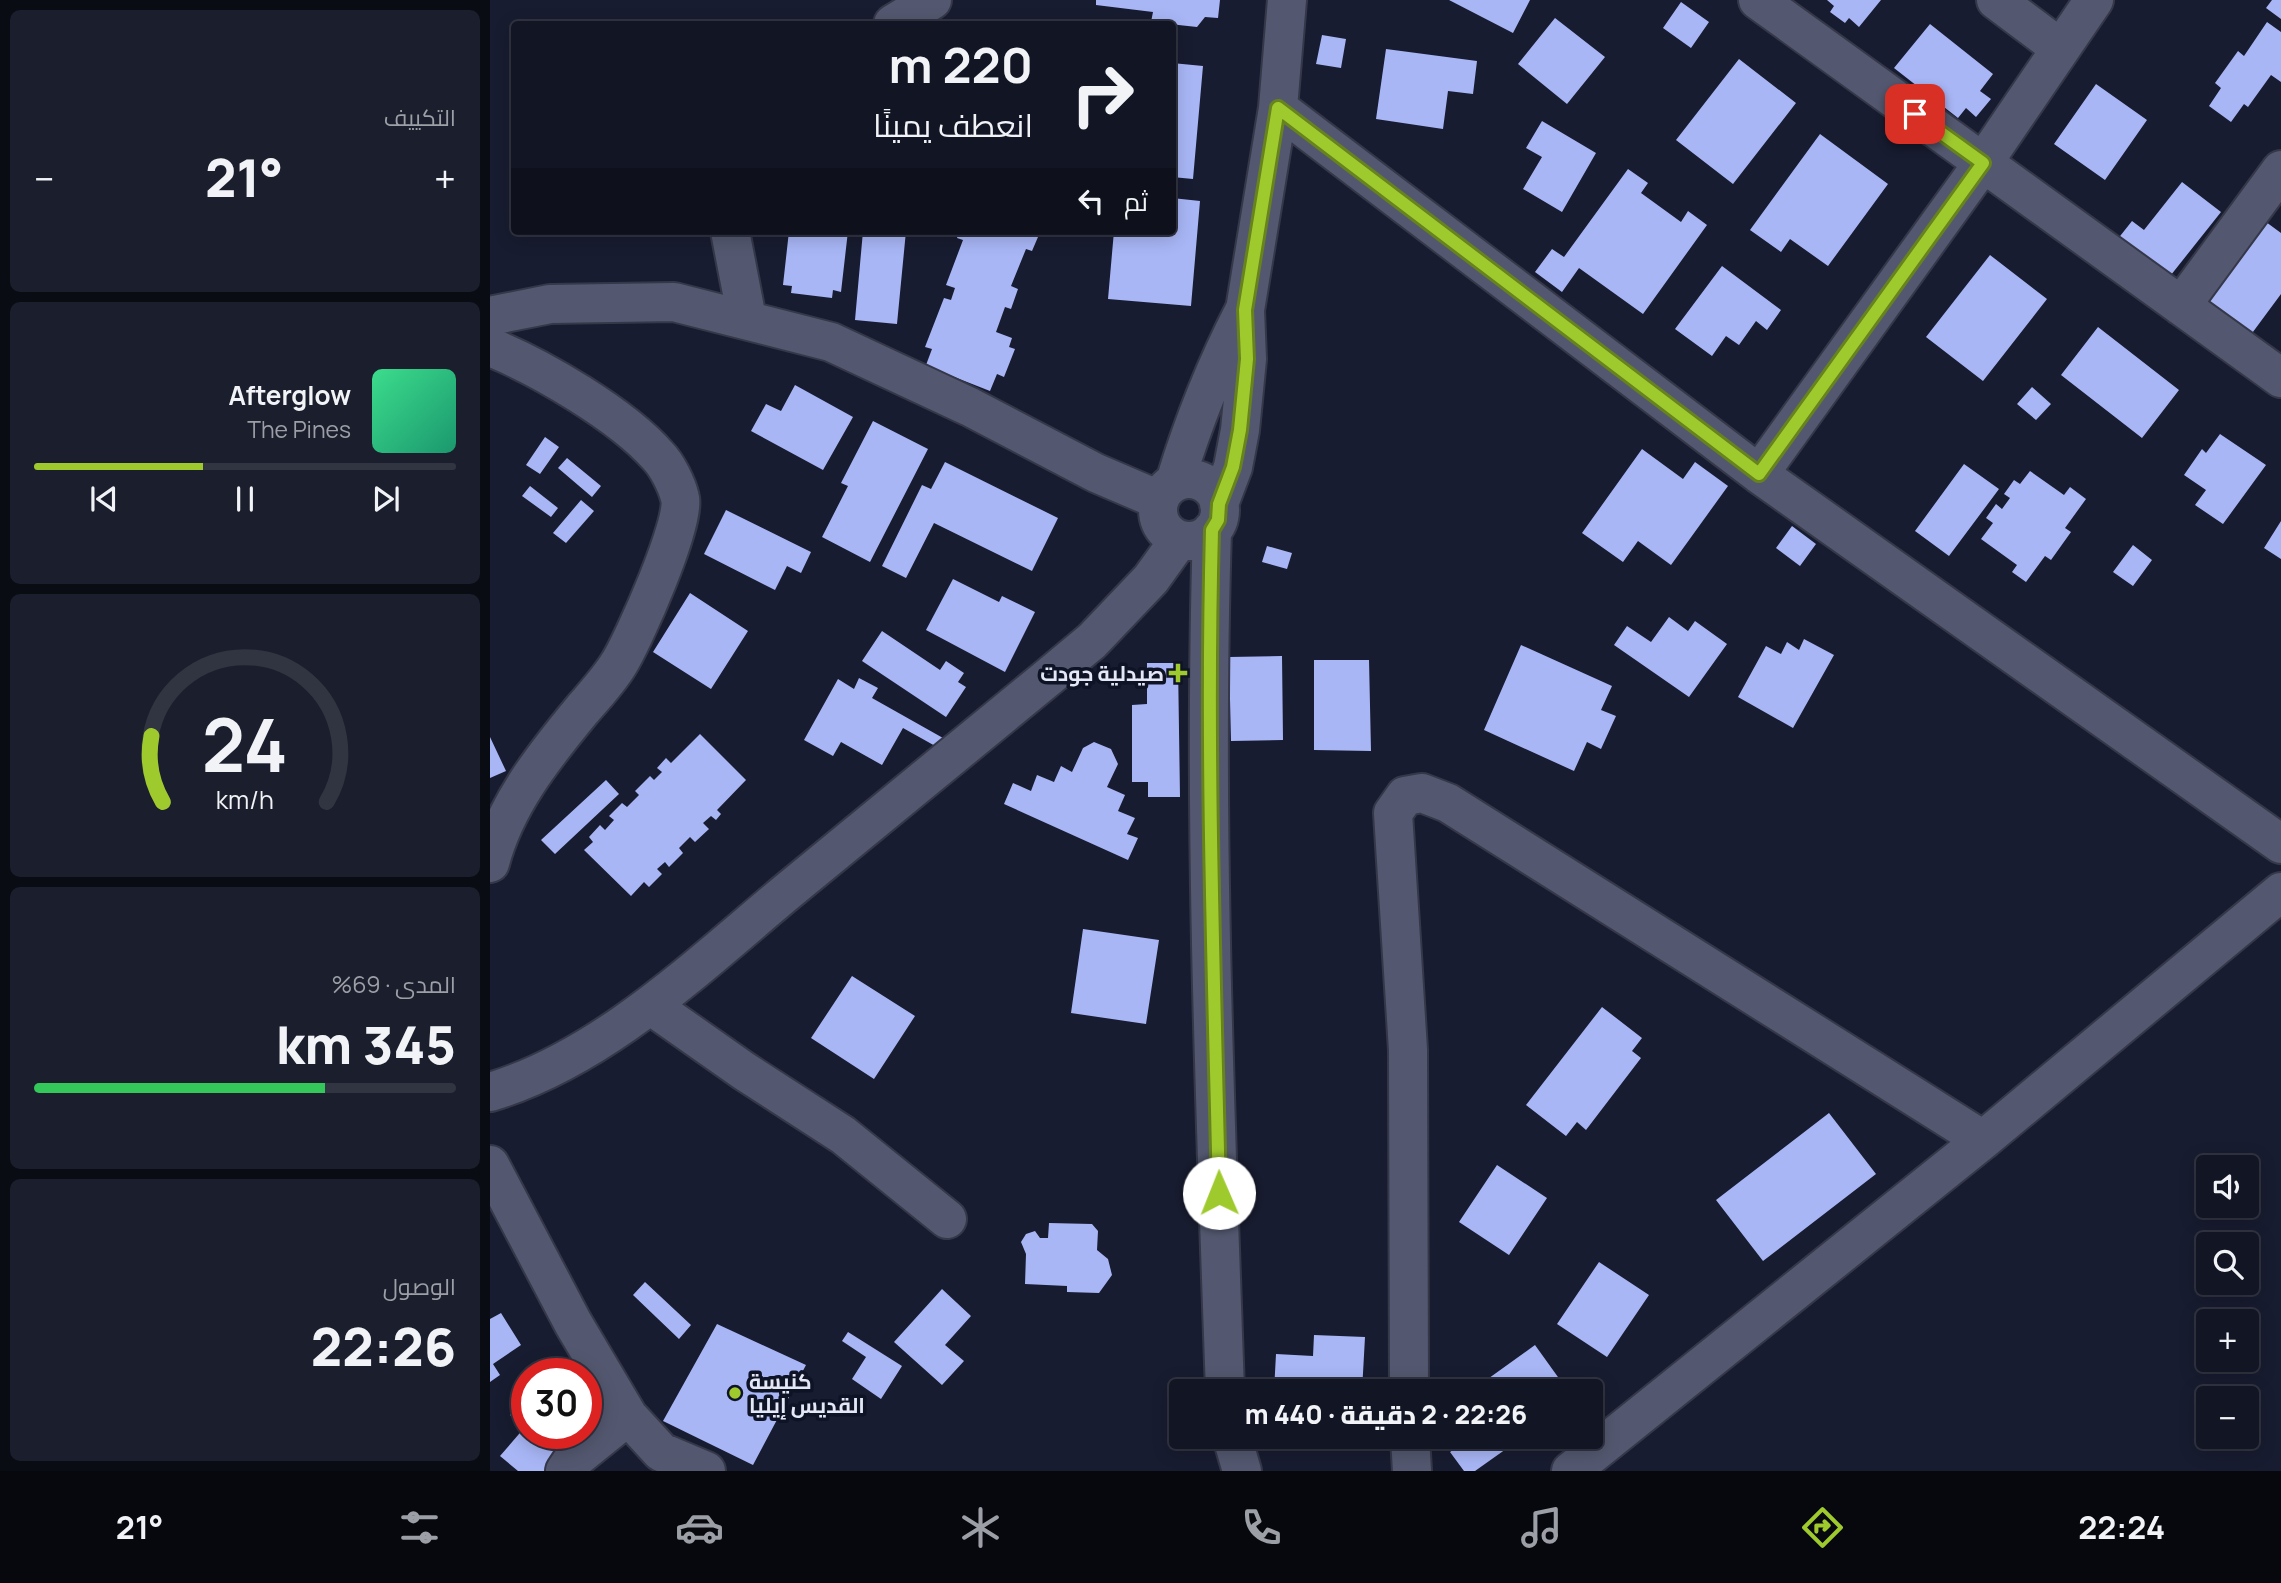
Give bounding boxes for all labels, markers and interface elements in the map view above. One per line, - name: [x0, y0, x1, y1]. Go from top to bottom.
- text: 220 m: [889, 31, 1033, 98]
- icon: right: [1057, 49, 1148, 140]
- pin: [1885, 84, 1945, 144]
- icon: arrive: [1896, 95, 1934, 133]
- text: التكييف: [384, 101, 456, 133]
- text: انعطف يمينًا: [873, 103, 1033, 147]
- text: 21°: [205, 142, 284, 213]
- text: −: [34, 152, 55, 204]
- text: +: [434, 152, 456, 204]
- icon: left: [1072, 182, 1110, 220]
- text: ثم: [1124, 183, 1148, 219]
- text: Afterglow: [229, 377, 351, 413]
- text: The Pines: [247, 413, 351, 445]
- icon: previous: [85, 480, 123, 518]
- icon: pause: [226, 480, 264, 518]
- icon: next: [367, 480, 405, 518]
- place label: صيدلية جودت: [1040, 659, 1164, 687]
- marker: صيدلية جودت: [1170, 665, 1186, 681]
- text: 24: [202, 694, 288, 794]
- text: km/h: [216, 781, 274, 816]
- text: المدى · 69%: [332, 968, 456, 1000]
- text: 345 km: [276, 1009, 456, 1080]
- map controls: [2196, 1155, 2259, 1449]
- button: sound: [2196, 1155, 2259, 1218]
- position arrow: [1182, 1156, 1256, 1230]
- button: search: [2196, 1232, 2259, 1295]
- text: الوصول: [383, 1270, 456, 1302]
- button: +: [2196, 1309, 2259, 1372]
- text: 22:26: [311, 1311, 456, 1382]
- speed limit sign: 30: [511, 1358, 602, 1449]
- place label: كنيسة القديس إيليا: [749, 1367, 865, 1420]
- marker: كنيسة القديس إيليا: [727, 1385, 743, 1401]
- button: −: [2196, 1386, 2259, 1449]
- text: 22:26 · 2 دقيقة · 440 m: [1245, 1396, 1527, 1432]
- icon: filters: [395, 1503, 444, 1552]
- icon: car: [675, 1503, 724, 1552]
- icon: climate: [956, 1503, 1005, 1552]
- icon: phone: [1237, 1503, 1286, 1552]
- icon: music: [1517, 1503, 1566, 1552]
- icon: directions: [1798, 1503, 1847, 1552]
- text: 21°: [116, 1505, 163, 1549]
- text: 22:24: [2078, 1505, 2165, 1549]

